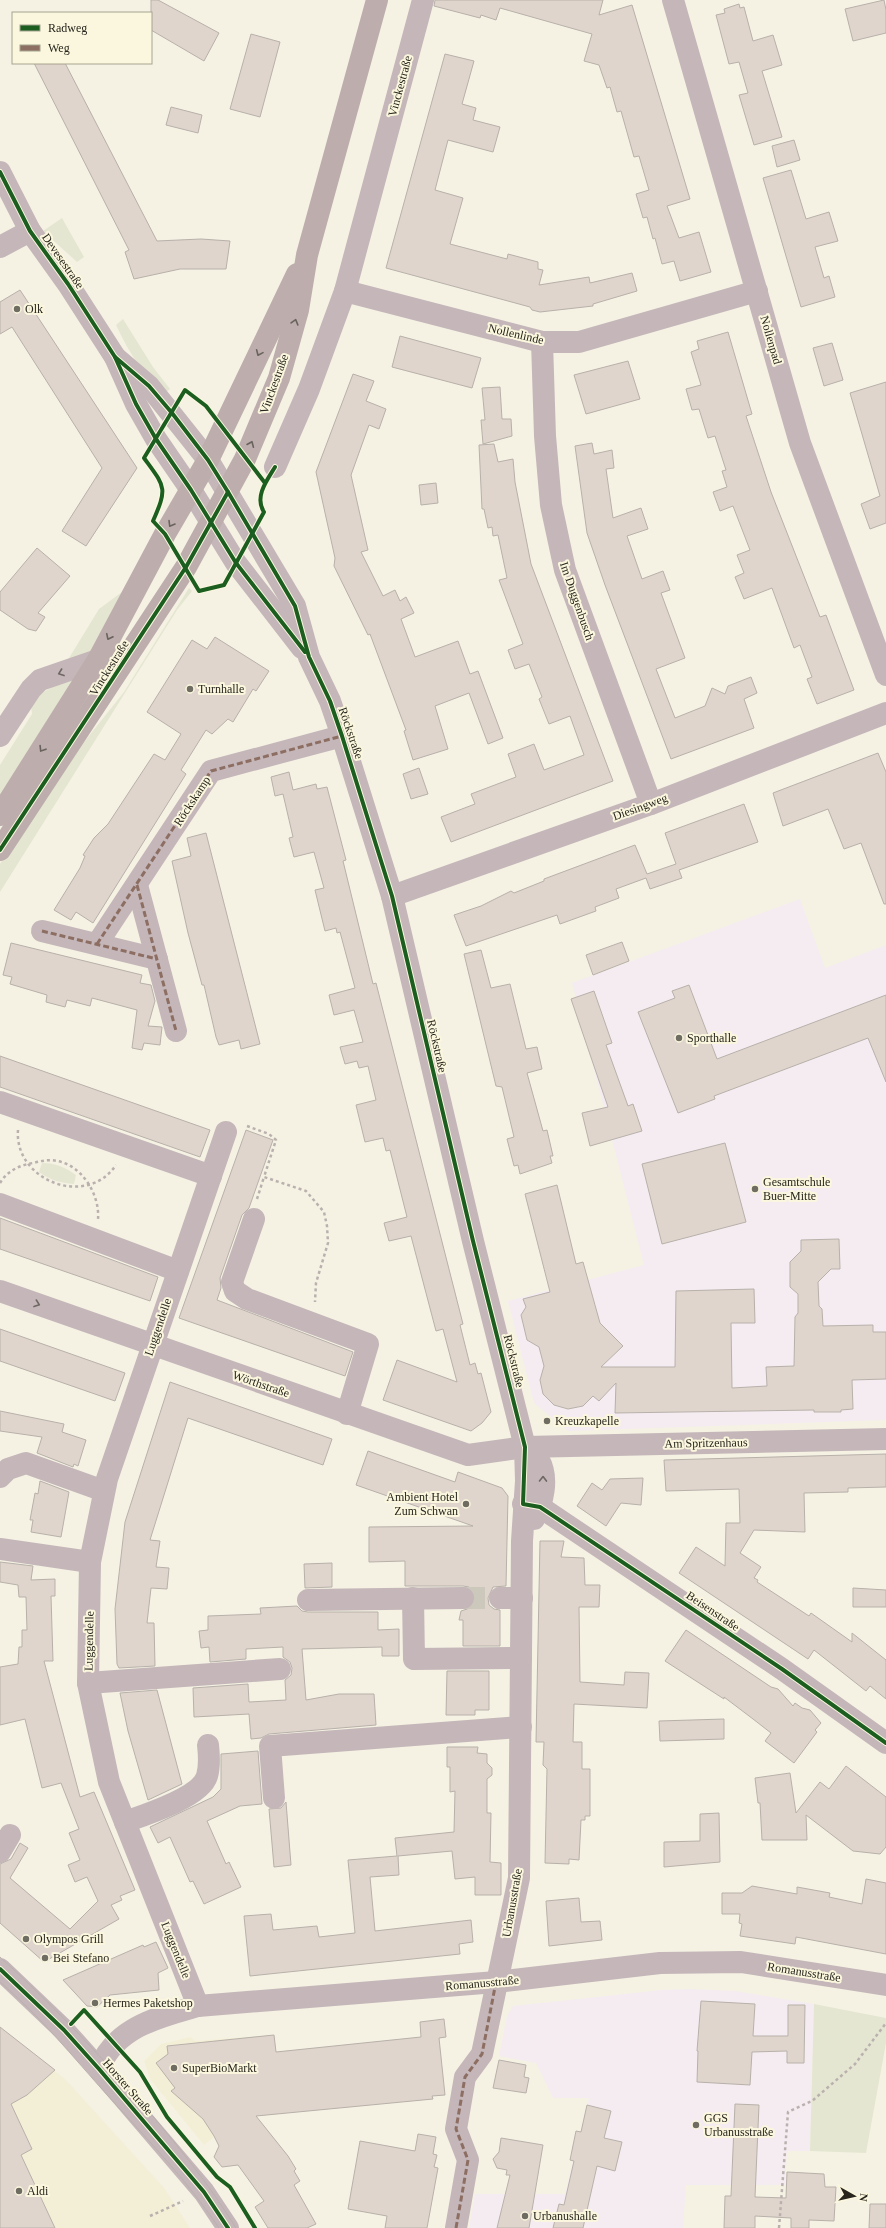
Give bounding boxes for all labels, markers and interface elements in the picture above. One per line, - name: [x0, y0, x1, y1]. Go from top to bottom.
- legend: [12, 12, 152, 64]
- text: Radweg: [48, 21, 87, 35]
- text: Weg: [48, 41, 70, 55]
- street label: Vinckestraße: [385, 54, 415, 118]
- street label: Devesestraße: [39, 231, 87, 291]
- place label: Olk: [25, 302, 43, 316]
- marker: Olk: [12, 304, 22, 314]
- street label: Nollenpad: [757, 314, 785, 366]
- one-way arrow: [290, 319, 299, 326]
- street label: Nollenlinde: [487, 321, 545, 347]
- one-way arrow: [256, 348, 264, 356]
- street label: Vinckestraße: [257, 352, 291, 416]
- one-way arrow: [246, 441, 254, 449]
- one-way arrow: [169, 520, 176, 527]
- street label: Im Duggenbusch: [557, 560, 597, 642]
- one-way arrow: [106, 633, 114, 641]
- street label: Vinckestraße: [86, 638, 132, 698]
- one-way arrow: [57, 669, 64, 677]
- place label: Turnhalle: [198, 682, 244, 696]
- marker: Turnhalle: [185, 684, 195, 694]
- street label: Röckstraße: [336, 705, 366, 761]
- one-way arrow: [39, 745, 46, 752]
- street label: Röckskamp: [171, 773, 213, 829]
- street label: Diesingweg: [611, 791, 669, 823]
- street label: Röckstraße: [424, 1018, 450, 1074]
- place label: Sporthalle: [687, 1031, 736, 1045]
- marker: Sporthalle: [674, 1033, 684, 1043]
- place label: Gesamtschule Buer-Mitte: [763, 1175, 830, 1203]
- marker: Gesamtschule Buer-Mitte: [750, 1184, 760, 1194]
- street label: Luggendelle: [142, 1296, 174, 1358]
- one-way arrow: [33, 1300, 40, 1308]
- street label: Röckstraße: [501, 1333, 527, 1389]
- street label: Wörthstraße: [231, 1368, 291, 1400]
- place label: Kreuzkapelle: [555, 1414, 619, 1428]
- marker: Kreuzkapelle: [542, 1416, 552, 1426]
- street label: Am Spritzenhaus: [664, 1435, 748, 1451]
- one-way arrow: [539, 1476, 547, 1482]
- place label: Ambient Hotel Zum Schwan: [386, 1490, 459, 1518]
- marker: Ambient Hotel Zum Schwan: [461, 1499, 471, 1509]
- street label: Beisenstraße: [684, 1588, 742, 1634]
- street label: Luggendelle: [81, 1611, 97, 1671]
- street label: Urbanusstraße: [499, 1868, 525, 1938]
- street label: Luggendelle: [158, 1920, 194, 1980]
- place label: Olympos Grill: [34, 1932, 104, 1946]
- marker: Olympos Grill: [21, 1934, 31, 1944]
- place label: Bei Stefano: [53, 1951, 109, 1965]
- marker: Bei Stefano: [40, 1953, 50, 1963]
- street label: Romanusstraße: [766, 1959, 842, 1985]
- street label: Romanusstraße: [445, 1973, 519, 1993]
- place label: Hermes Paketshop: [103, 1996, 193, 2010]
- marker: Hermes Paketshop: [90, 1998, 100, 2008]
- street label: Horster Straße: [100, 2056, 156, 2118]
- place label: SuperBioMarkt: [182, 2061, 257, 2075]
- marker: SuperBioMarkt: [169, 2063, 179, 2073]
- place label: GGS Urbanusstraße: [704, 2111, 773, 2139]
- marker: GGS Urbanusstraße: [691, 2120, 701, 2130]
- north arrow: [834, 2176, 874, 2216]
- place label: Aldi: [27, 2184, 49, 2198]
- marker: Aldi: [14, 2186, 24, 2196]
- text: N: [857, 2193, 870, 2202]
- place label: Urbanushalle: [533, 2209, 597, 2223]
- marker: Urbanushalle: [520, 2211, 530, 2221]

